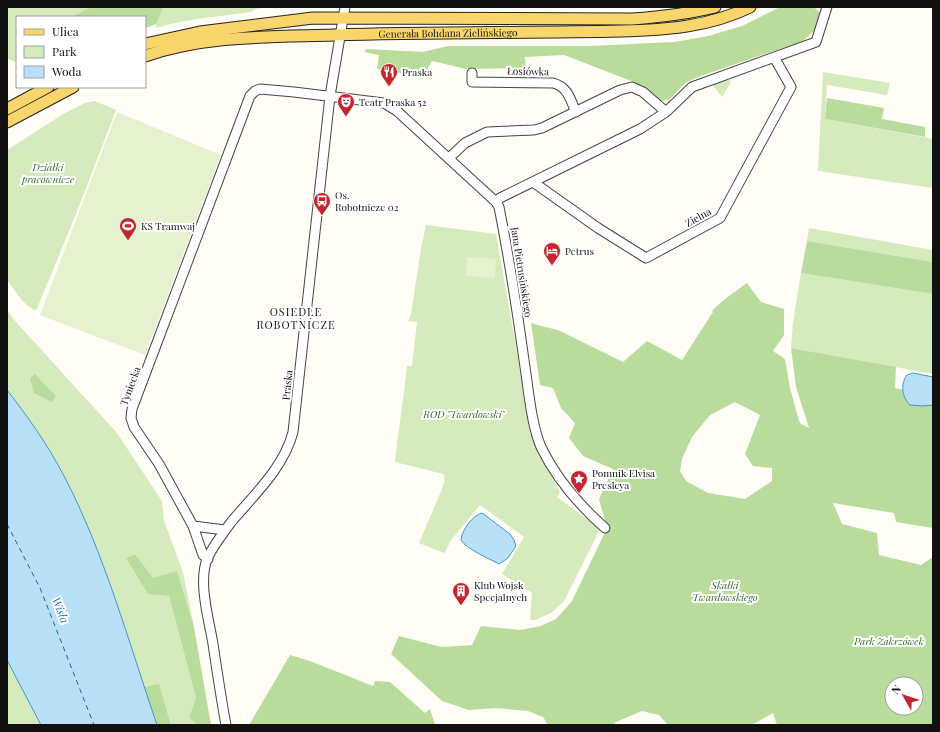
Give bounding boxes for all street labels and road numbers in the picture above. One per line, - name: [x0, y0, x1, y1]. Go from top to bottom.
- street label: Generała Bohdana Zielińskiego: [378, 25, 518, 41]
- street label: Łosiówka: [507, 64, 549, 78]
- street label: Zielna: [682, 204, 714, 230]
- street label: Jana Pietrusińskiego: [508, 225, 536, 319]
- street label: Tyniecka: [117, 365, 144, 407]
- street label: Praska: [278, 369, 296, 401]

